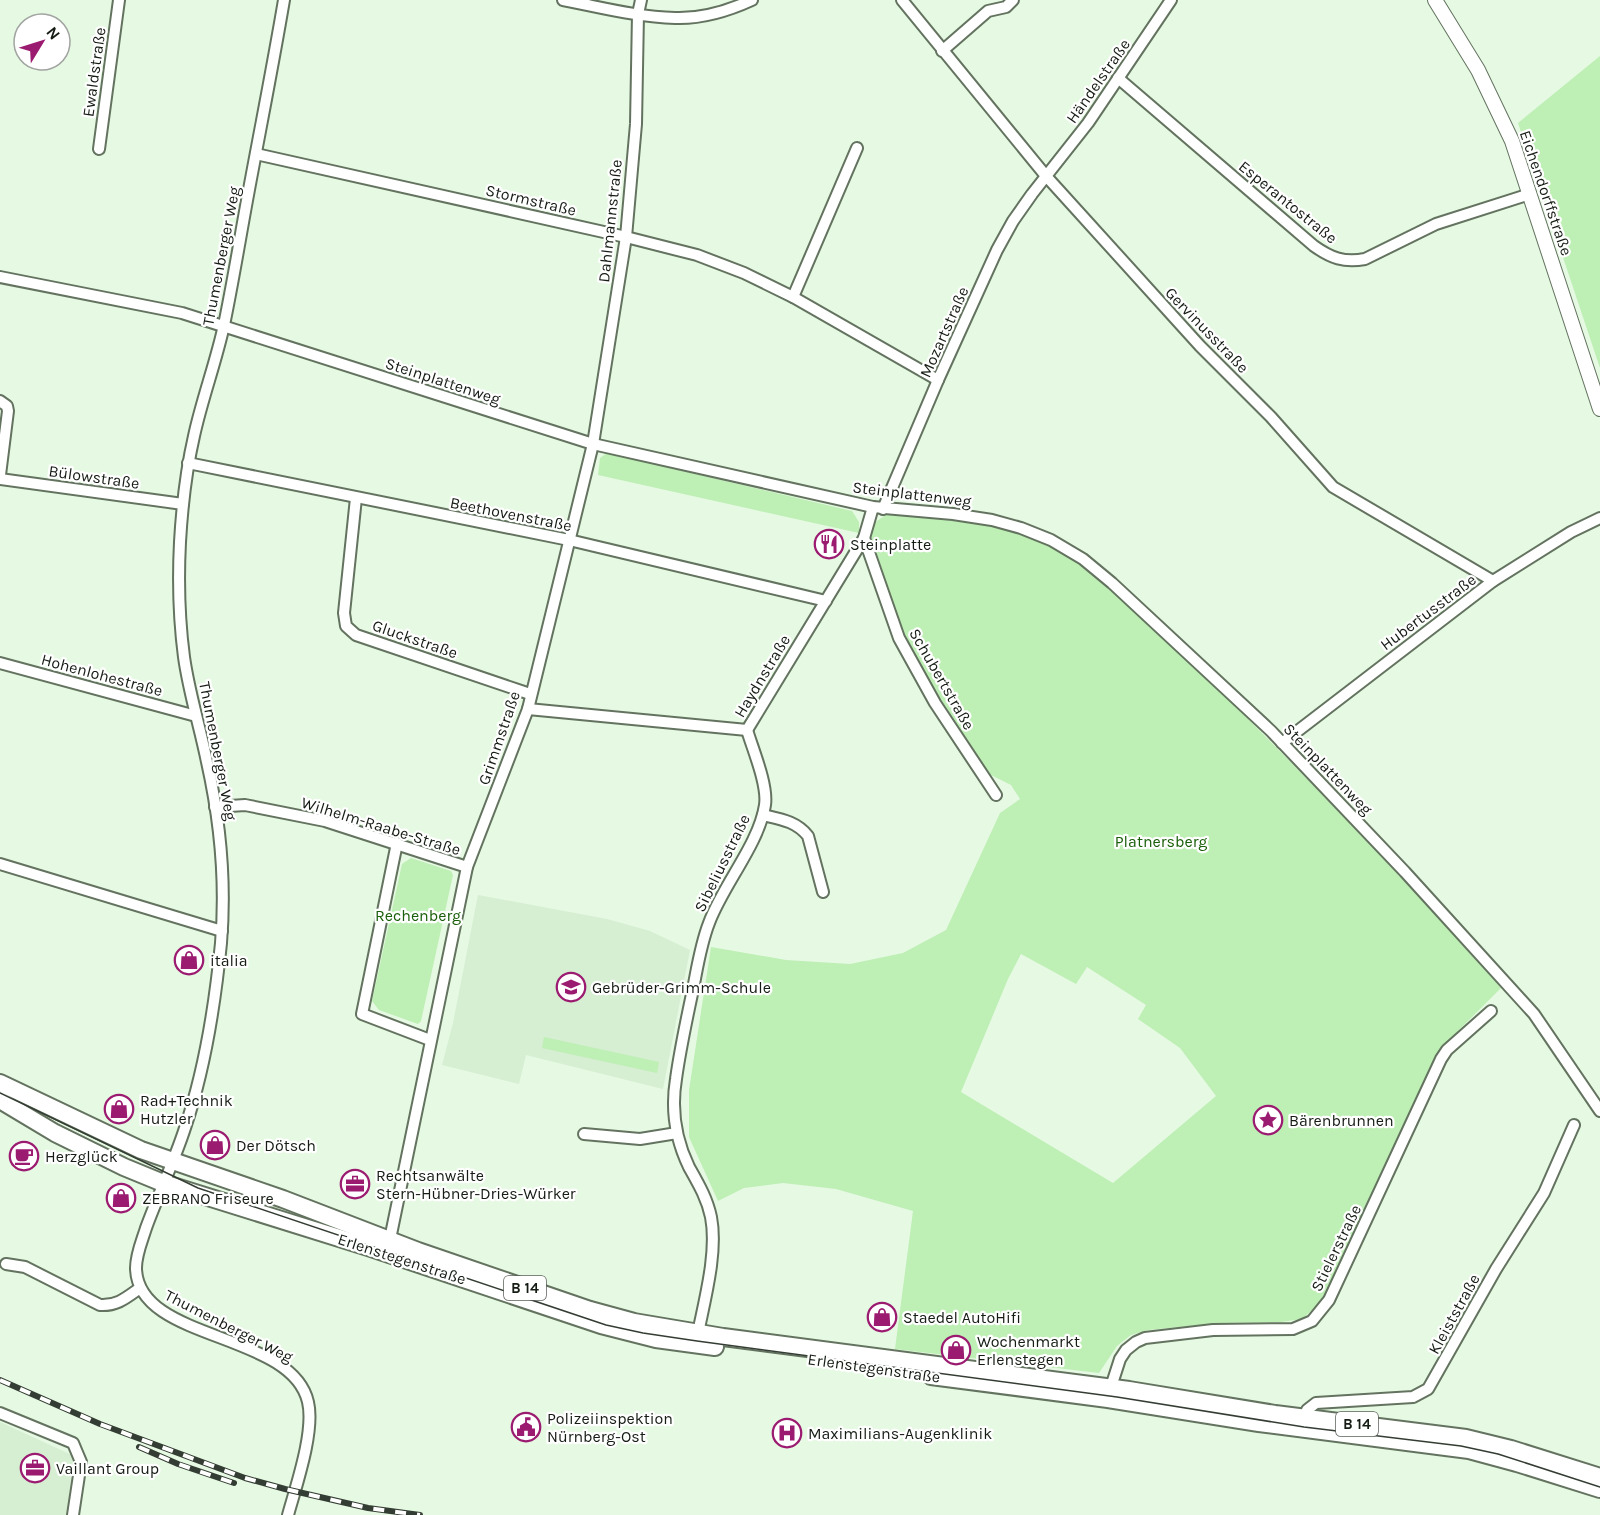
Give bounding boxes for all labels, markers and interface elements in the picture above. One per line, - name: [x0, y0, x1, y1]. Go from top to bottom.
- north arrow: [12, 12, 72, 72]
- text: N: [42, 23, 64, 43]
- street label: Ewaldstraße: [78, 26, 110, 118]
- street label: Händelstraße: [1062, 35, 1134, 127]
- street label: Eichendorffstraße: [1516, 128, 1576, 258]
- street label: Esperantostraße: [1235, 157, 1341, 247]
- street label: Dahlmannstraße: [594, 159, 626, 283]
- street label: Stormstraße: [484, 180, 578, 220]
- street label: Thumenberger Weg: [198, 185, 244, 327]
- street label: Gervinusstraße: [1161, 283, 1253, 377]
- street label: Mozartstraße: [915, 284, 973, 380]
- street label: Steinplattenweg: [383, 353, 503, 409]
- street label: Bülowstraße: [47, 461, 141, 493]
- street label: Steinplattenweg: [851, 477, 973, 511]
- street label: Beethovenstraße: [448, 493, 574, 535]
- restaurant icon: Steinplatte: [813, 528, 845, 560]
- place label: Steinplatte: [850, 535, 931, 554]
- street label: Hubertusstraße: [1376, 570, 1480, 654]
- street label: Gluckstraße: [370, 616, 460, 662]
- street label: Schubertstraße: [905, 625, 979, 733]
- street label: Haydnstraße: [730, 631, 794, 721]
- street label: Hohenlohestraße: [39, 650, 165, 700]
- street label: Thumenberger Weg: [195, 680, 241, 822]
- street label: Grimmstraße: [474, 689, 524, 787]
- street label: Steinplattenweg: [1280, 719, 1376, 819]
- street label: Wilhelm-Raabe-Straße: [299, 793, 463, 859]
- street label: Sibeliusstraße: [690, 811, 754, 915]
- park label: Platnersberg: [1115, 832, 1207, 851]
- park label: Rechenberg: [375, 906, 461, 925]
- shop icon: italia: [173, 944, 205, 976]
- place label: italia: [210, 951, 248, 970]
- school or university icon: Gebrüder-Grimm-Schule: [555, 971, 587, 1003]
- place label: Gebrüder-Grimm-Schule: [592, 978, 771, 997]
- place label: Rad+Technik Hutzler: [140, 1091, 233, 1128]
- shop icon: Rad+Technik Hutzler: [103, 1093, 135, 1125]
- place icon: Bärenbrunnen: [1252, 1104, 1284, 1136]
- place label: Bärenbrunnen: [1289, 1111, 1394, 1130]
- shop icon: Der Dötsch: [199, 1129, 231, 1161]
- place label: Der Dötsch: [236, 1136, 316, 1155]
- cafe icon: Herzglück: [8, 1140, 40, 1172]
- place label: Herzglück: [45, 1147, 118, 1166]
- place label: Rechtsanwälte Stern-Hübner-Dries-Würker: [376, 1166, 576, 1203]
- office icon: Rechtsanwälte Stern-Hübner-Dries-Würker: [339, 1168, 371, 1200]
- shop icon: ZEBRANO Friseure: [105, 1182, 137, 1214]
- place label: ZEBRANO Friseure: [142, 1189, 274, 1208]
- street label: Stielerstraße: [1307, 1202, 1365, 1294]
- street label: Erlenstegenstraße: [335, 1229, 469, 1289]
- street label: Kleiststraße: [1424, 1271, 1484, 1357]
- road number: B 14: [504, 1276, 546, 1300]
- street label: Thumenberger Weg: [162, 1285, 296, 1367]
- shop icon: Staedel AutoHifi: [866, 1301, 898, 1333]
- place label: Staedel AutoHifi: [903, 1308, 1021, 1327]
- place label: Wochenmarkt Erlenstegen: [977, 1332, 1080, 1369]
- shop icon: Wochenmarkt Erlenstegen: [940, 1334, 972, 1366]
- street label: Erlenstegenstraße: [806, 1349, 942, 1387]
- place label: Polizeiinspektion Nürnberg-Ost: [547, 1409, 673, 1446]
- public building icon: Polizeiinspektion Nürnberg-Ost: [510, 1411, 542, 1443]
- road number: B 14: [1336, 1412, 1378, 1436]
- hospital icon: Maximilians-Augenklinik: [771, 1417, 803, 1449]
- place label: Maximilians-Augenklinik: [808, 1424, 992, 1443]
- office icon: Vaillant Group: [19, 1452, 51, 1484]
- place label: Vaillant Group: [56, 1459, 159, 1478]

